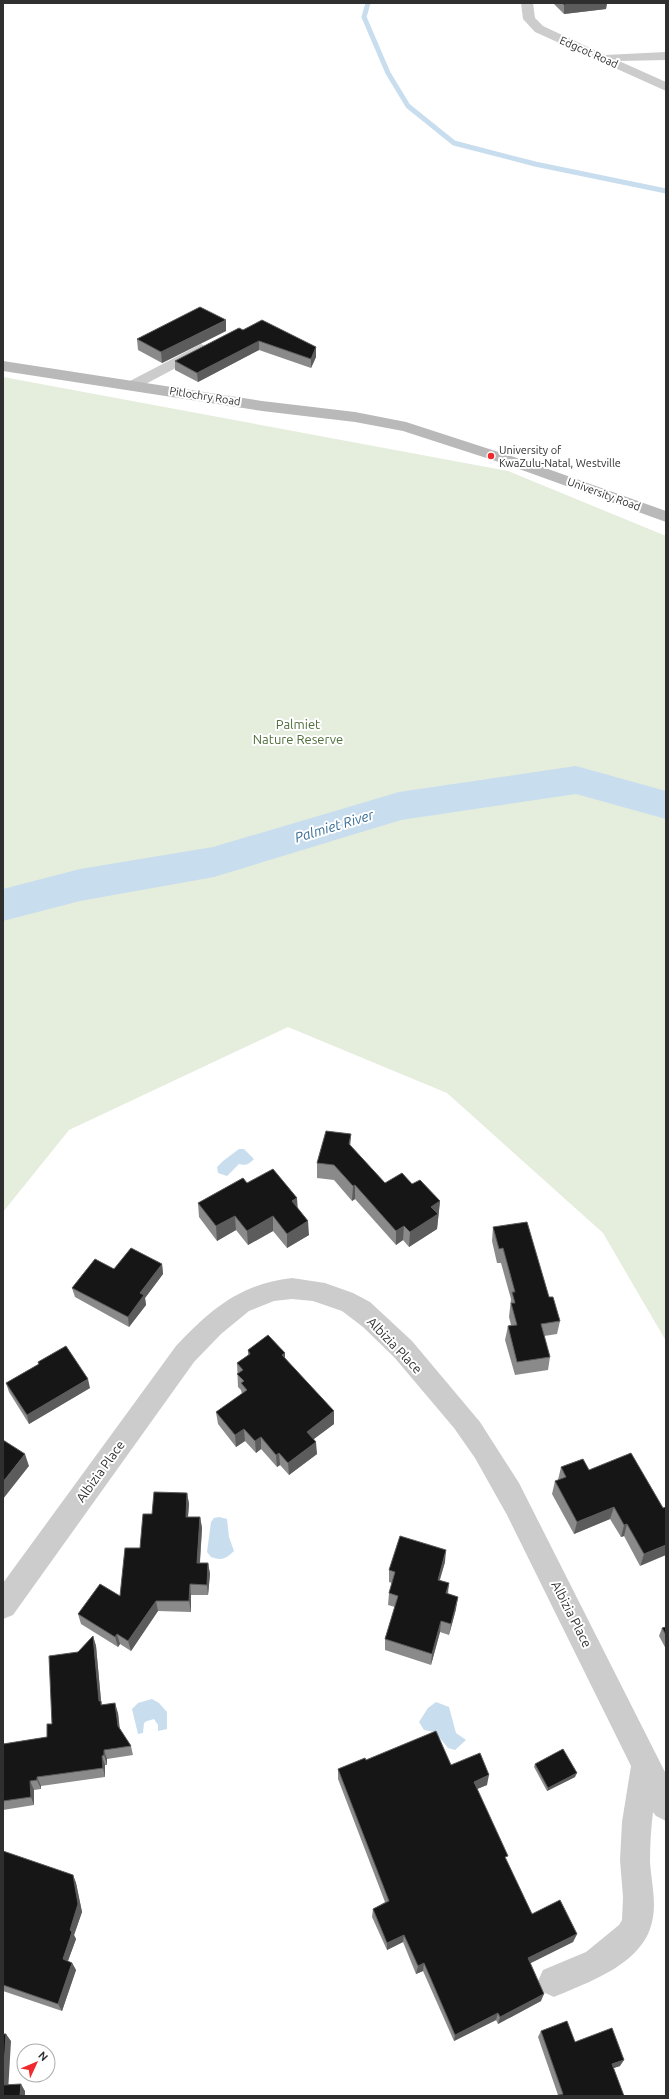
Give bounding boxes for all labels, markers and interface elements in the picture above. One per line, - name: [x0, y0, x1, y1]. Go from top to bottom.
- street label: Edgcot Road: [558, 34, 620, 70]
- street label: Pitlochry Road: [169, 384, 241, 408]
- place label: University of KwaZulu-Natal, Westville: [499, 444, 621, 469]
- marker: University of KwaZulu-Natal, Westville: [486, 451, 496, 461]
- street label: University Road: [566, 475, 642, 513]
- park label: Palmiet Nature Reserve: [253, 717, 343, 746]
- water label: Palmiet River: [293, 806, 376, 846]
- street label: Albizia Place: [365, 1314, 425, 1376]
- street label: Albizia Place: [73, 1438, 127, 1504]
- street label: Albizia Place: [549, 1579, 595, 1649]
- north arrow: [16, 2043, 56, 2083]
- text: N: [36, 2049, 50, 2063]

